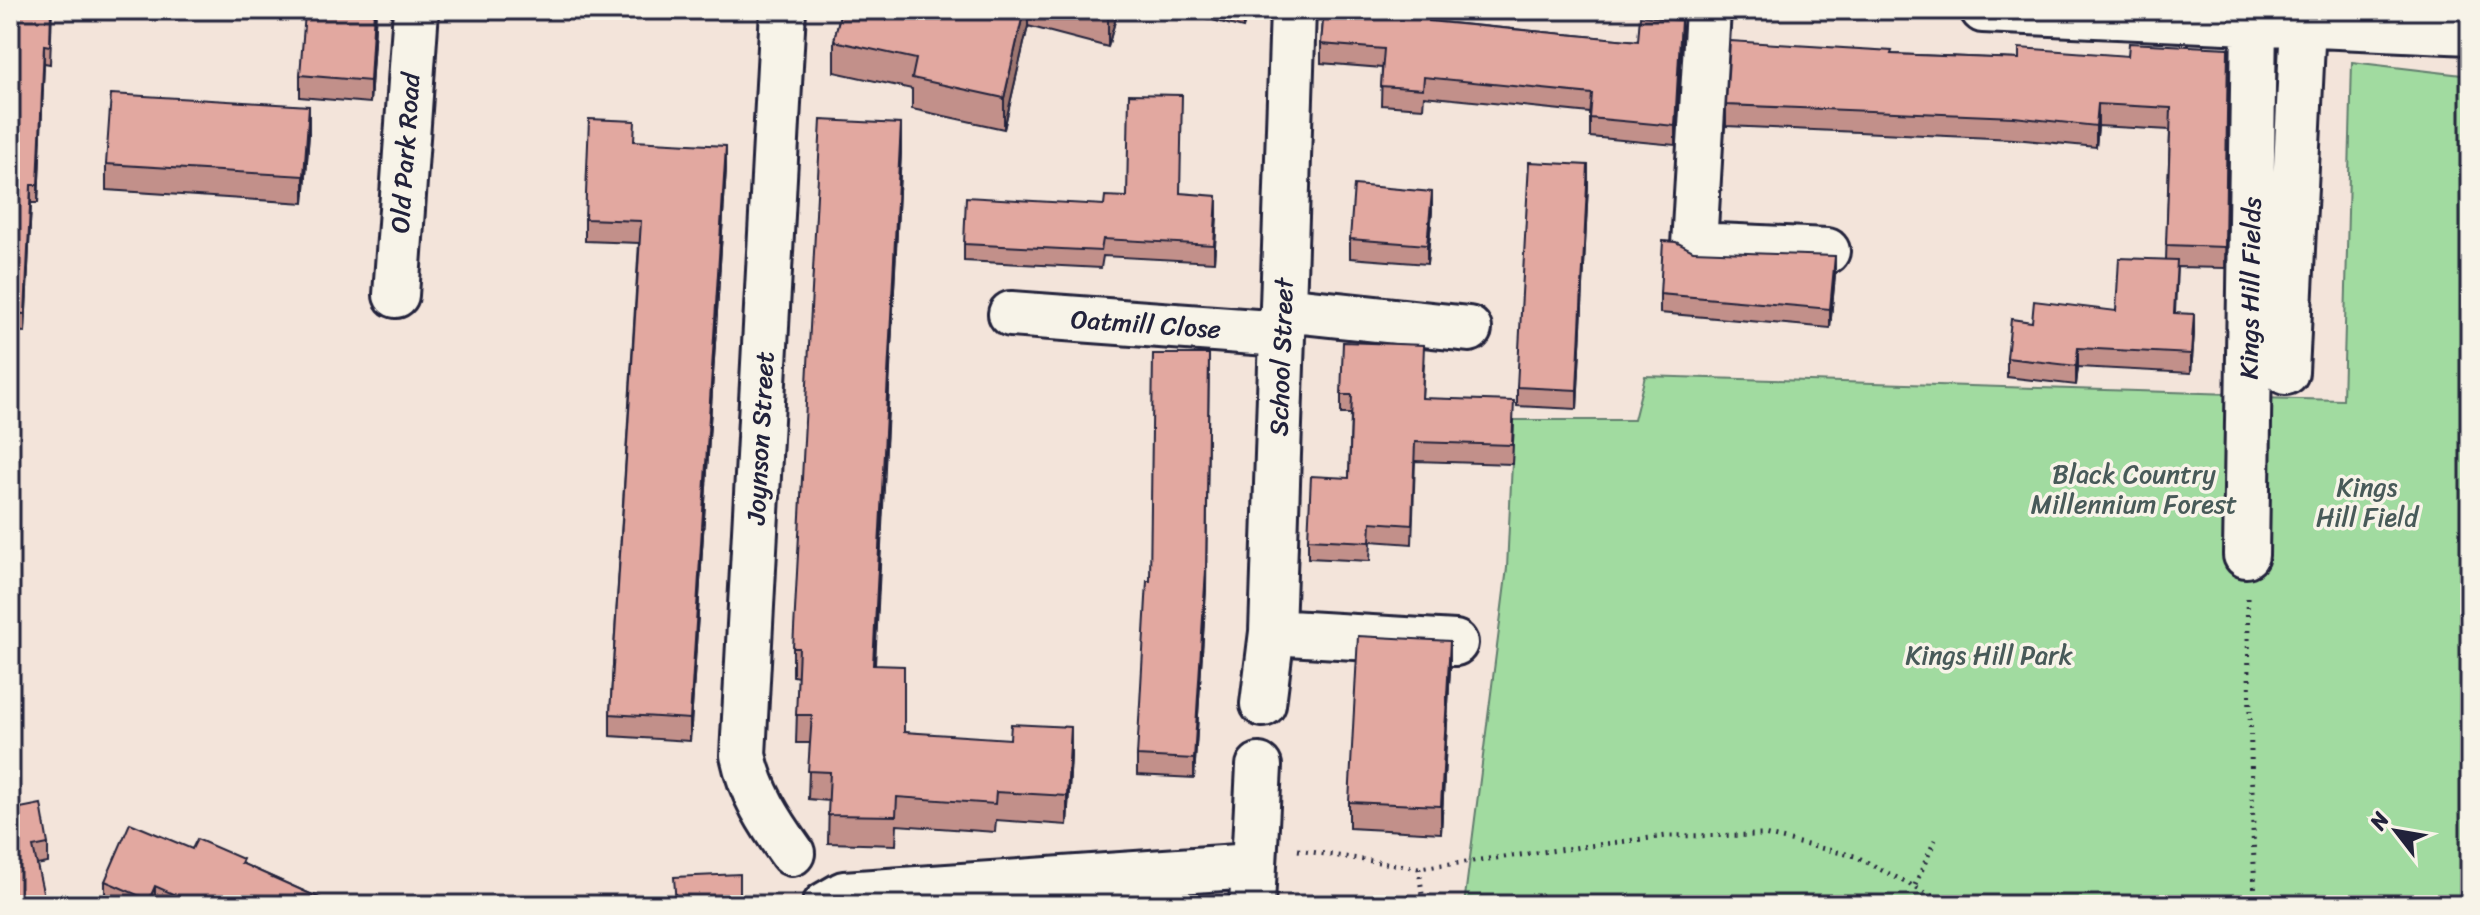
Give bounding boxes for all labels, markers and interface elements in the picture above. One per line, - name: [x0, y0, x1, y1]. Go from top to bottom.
- street label: Old Park Road: [376, 69, 434, 235]
- street label: Kings Hill Fields: [2225, 196, 2275, 380]
- street label: School Street: [1255, 276, 1307, 437]
- street label: Oatmill Close: [1069, 296, 1223, 352]
- street label: Joynson Street: [732, 350, 788, 527]
- park label: Black Country Millennium Forest: [2031, 451, 2237, 527]
- park label: Kings Hill Field: [2316, 464, 2420, 540]
- park label: Kings Hill Park: [1905, 632, 2073, 678]
- north arrow: [2356, 791, 2436, 871]
- text: N: [2358, 804, 2400, 838]

